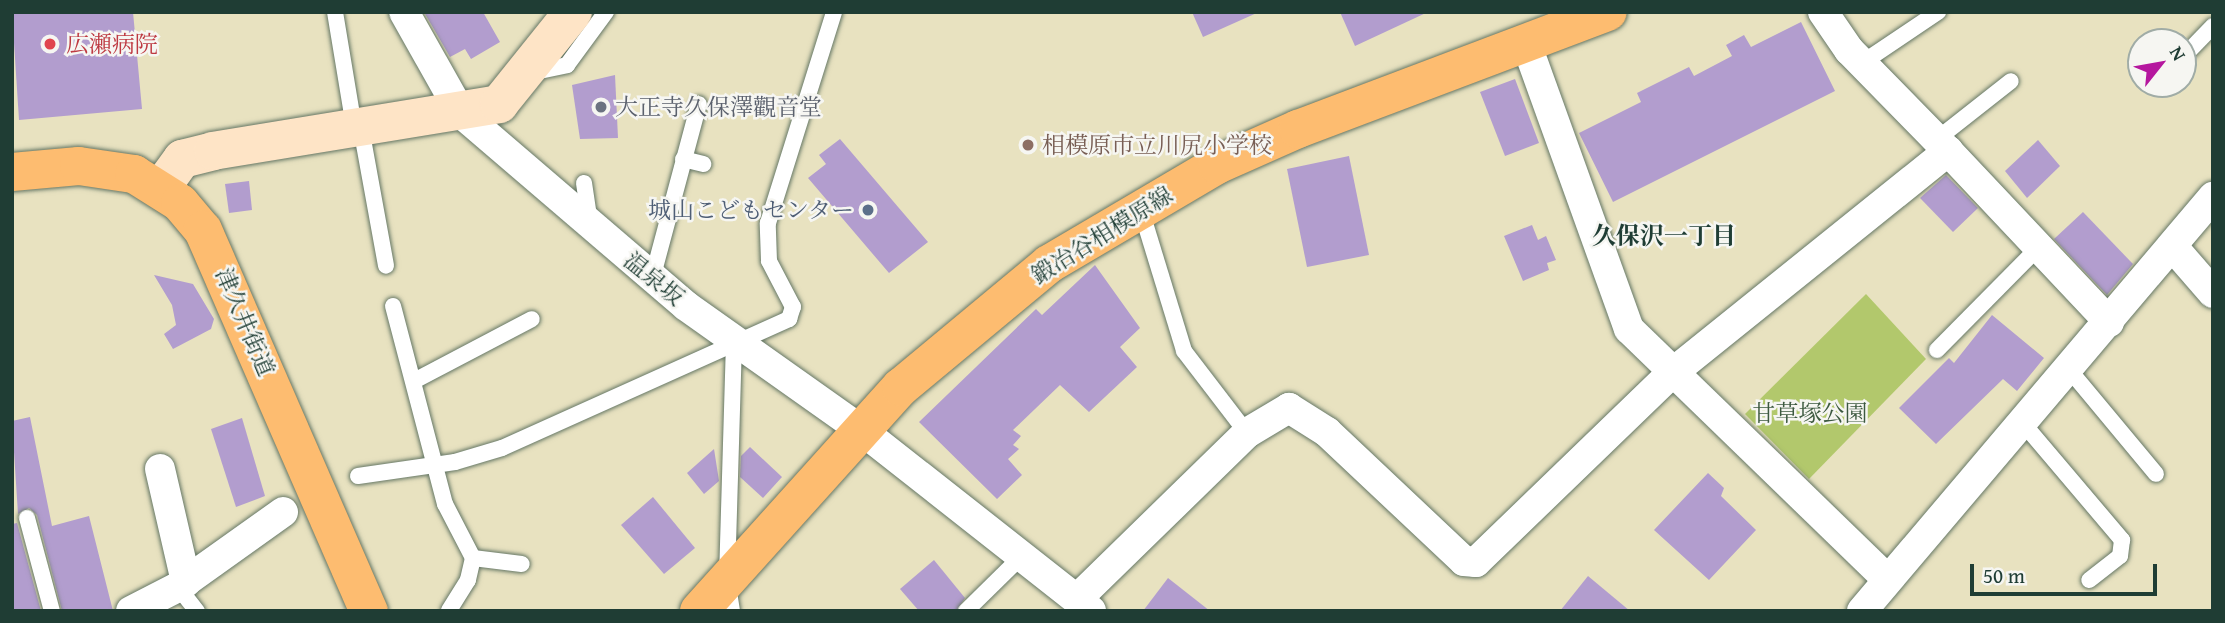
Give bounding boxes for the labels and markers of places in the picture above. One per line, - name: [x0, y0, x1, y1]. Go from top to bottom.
- place label: 広瀬病院: [66, 30, 158, 58]
- marker: 広瀬病院: [40, 34, 60, 54]
- place label: 大正寺久保澤觀音堂: [615, 93, 822, 121]
- marker: 大正寺久保澤觀音堂: [593, 99, 609, 115]
- place label: 相模原市立川尻小学校: [1042, 131, 1272, 159]
- marker: 相模原市立川尻小学校: [1020, 137, 1036, 153]
- place label: 城山こどもセンター: [647, 196, 854, 224]
- marker: 城山こどもセンター: [860, 202, 876, 218]

